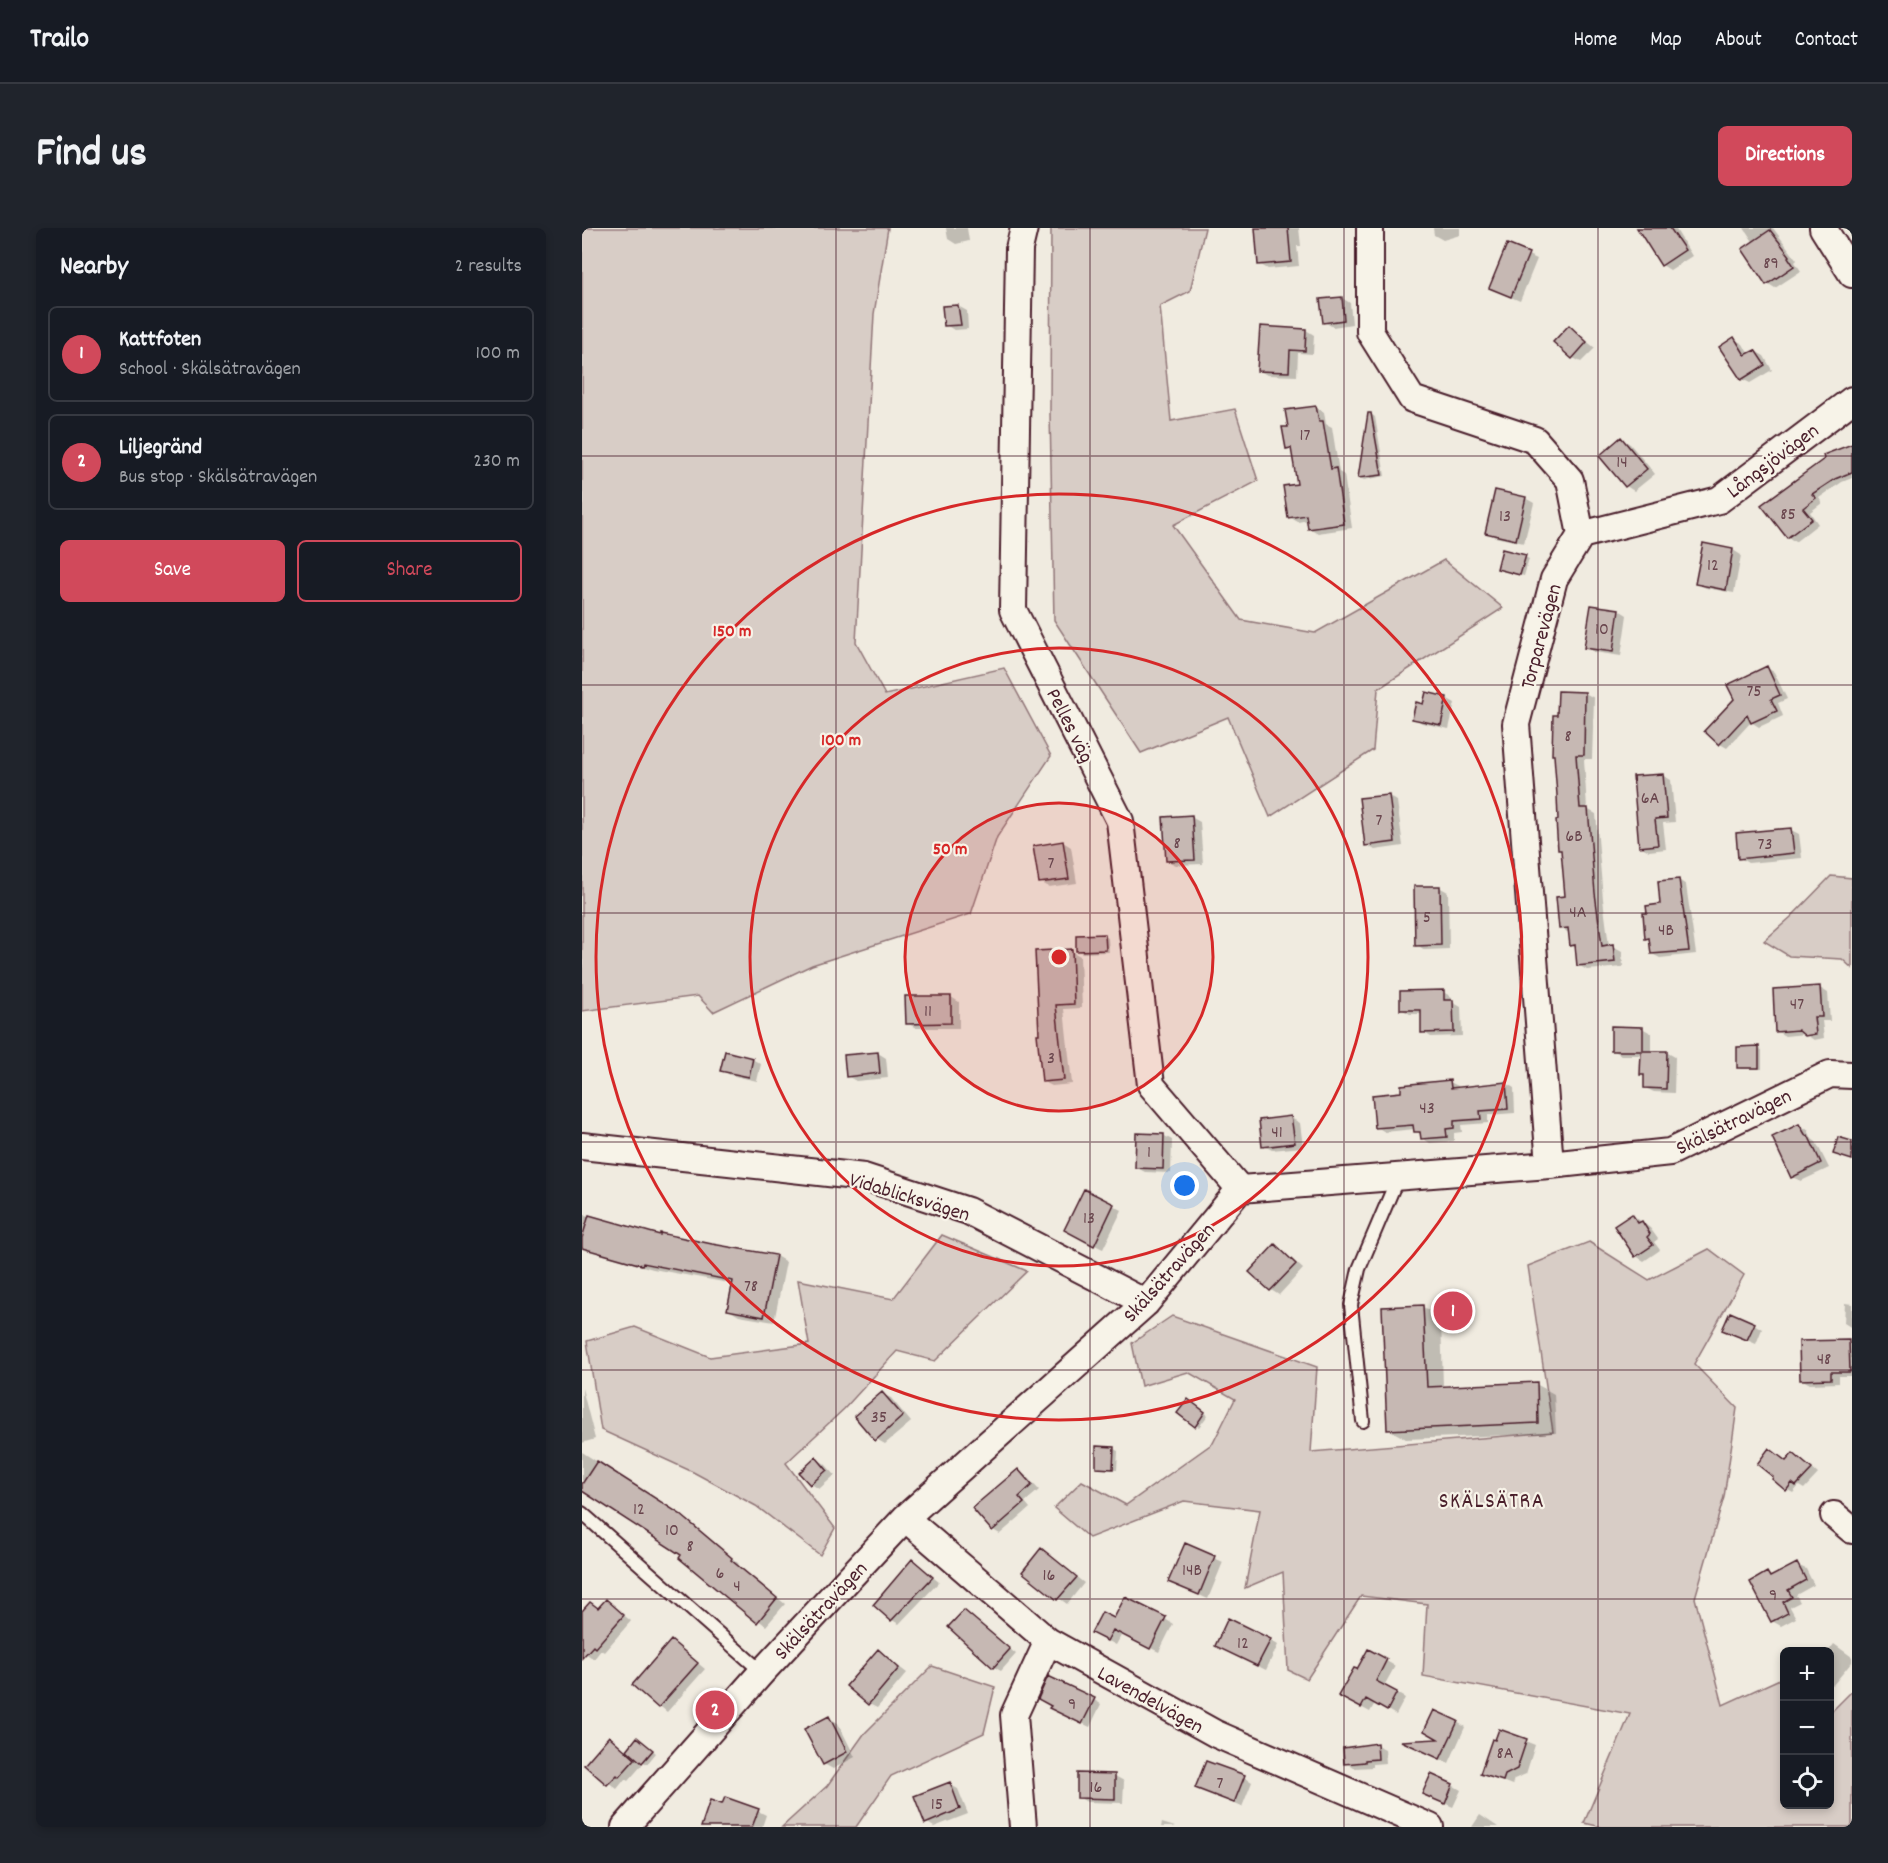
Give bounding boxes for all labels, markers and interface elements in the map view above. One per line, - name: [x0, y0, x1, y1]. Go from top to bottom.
- text: Trailo: [30, 21, 89, 61]
- text: Home: [1573, 26, 1617, 56]
- text: Map: [1650, 26, 1682, 56]
- text: About: [1715, 26, 1762, 56]
- text: Contact: [1795, 26, 1858, 56]
- text: Find us: [36, 126, 147, 186]
- button: Directions: [1718, 126, 1852, 186]
- text: Nearby: [60, 249, 128, 286]
- house number: 89: [1763, 252, 1779, 277]
- text: 2 results: [455, 253, 522, 281]
- text: Kattfoten: [119, 325, 201, 356]
- text: 1: [79, 340, 84, 368]
- text: 100 m: [476, 340, 520, 368]
- text: School · Skälsätravägen: [119, 356, 301, 384]
- street label: Långsjövägen: [1721, 418, 1826, 507]
- house number: 17: [1300, 424, 1311, 449]
- text: Liljegränd: [119, 433, 202, 464]
- text: 2: [77, 448, 86, 476]
- text: 230 m: [473, 448, 520, 476]
- house number: 14: [1616, 451, 1628, 476]
- text: Bus stop · Skälsätravägen: [119, 464, 317, 492]
- house number: 85: [1780, 503, 1796, 528]
- house number: 13: [1499, 505, 1511, 530]
- button: Save: [60, 540, 285, 602]
- button: Share: [297, 540, 522, 602]
- house number: 12: [1707, 554, 1719, 579]
- street label: Torparevägen: [1514, 581, 1571, 693]
- house number: 10: [1595, 618, 1609, 643]
- text: 150 m: [713, 620, 751, 645]
- house number: 75: [1746, 680, 1762, 705]
- street label: Pelles väg: [1037, 684, 1100, 769]
- house number: 8: [1564, 725, 1572, 750]
- text: 100 m: [821, 729, 861, 754]
- house number: 6A: [1641, 787, 1659, 812]
- house number: 7: [1376, 809, 1383, 834]
- house number: 6B: [1565, 825, 1583, 850]
- house number: 8: [1173, 832, 1181, 857]
- house number: 73: [1758, 833, 1772, 858]
- text: 50 m: [933, 838, 967, 863]
- house number: 7: [1048, 852, 1055, 877]
- house number: 4A: [1569, 901, 1587, 926]
- house number: 5: [1423, 906, 1431, 931]
- house number: 4B: [1658, 919, 1674, 944]
- centre of rings: [1049, 947, 1069, 967]
- house number: 47: [1790, 993, 1804, 1018]
- house number: 11: [924, 1000, 932, 1025]
- house number: 3: [1047, 1047, 1055, 1072]
- street label: Skälsätravägen: [1671, 1083, 1797, 1165]
- house number: 43: [1419, 1097, 1435, 1122]
- house number: 41: [1271, 1121, 1283, 1146]
- house number: 1: [1147, 1141, 1151, 1166]
- street label: Vidablicksvägen: [845, 1166, 973, 1231]
- your location: [1170, 1171, 1199, 1200]
- house number: 13: [1083, 1207, 1095, 1232]
- street label: Skälsätravägen: [1117, 1217, 1223, 1331]
- house number: 78: [744, 1275, 758, 1300]
- pin: 1: [1434, 1288, 1472, 1334]
- house number: 48: [1817, 1348, 1831, 1373]
- house number: 35: [871, 1406, 887, 1431]
- district label: SKÄLSÄTRA: [1439, 1487, 1545, 1518]
- house number: 12: [633, 1498, 645, 1523]
- house number: 10: [665, 1519, 679, 1544]
- house number: 8: [686, 1535, 694, 1560]
- street label: Skälsätravägen: [768, 1556, 876, 1668]
- house number: 14B: [1182, 1559, 1202, 1584]
- house number: 6: [716, 1562, 724, 1587]
- house number: 16: [1043, 1564, 1055, 1589]
- house number: 4: [733, 1575, 741, 1600]
- house number: 9: [1769, 1584, 1777, 1609]
- house number: 12: [1237, 1632, 1249, 1657]
- map controls: [1780, 1647, 1834, 1809]
- button: +: [1780, 1647, 1834, 1701]
- street label: Lavendelvägen: [1091, 1660, 1208, 1743]
- pin: 2: [696, 1688, 734, 1732]
- house number: 9: [1068, 1693, 1076, 1718]
- button: −: [1780, 1701, 1834, 1755]
- house number: 8A: [1496, 1742, 1514, 1767]
- button: locate: [1780, 1755, 1834, 1809]
- house number: 7: [1217, 1772, 1224, 1797]
- house number: 16: [1090, 1776, 1102, 1801]
- house number: 15: [931, 1793, 943, 1818]

